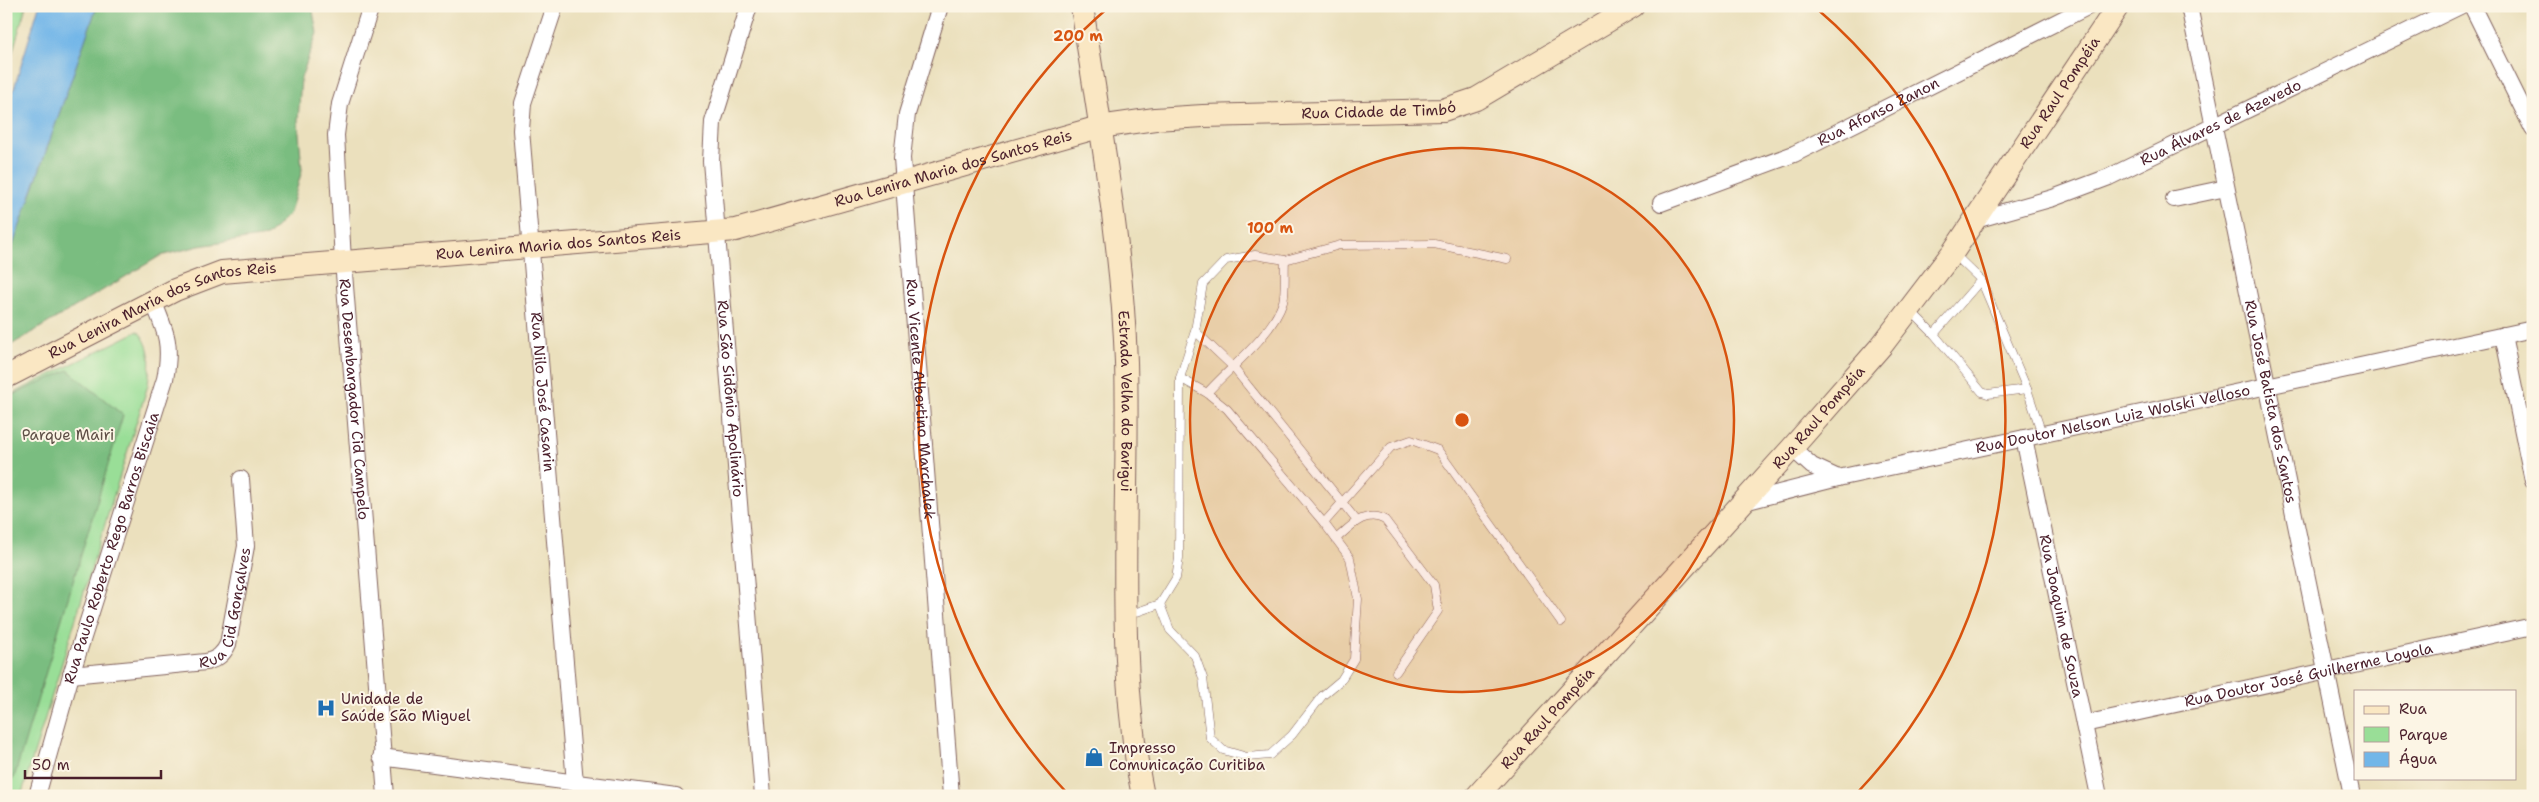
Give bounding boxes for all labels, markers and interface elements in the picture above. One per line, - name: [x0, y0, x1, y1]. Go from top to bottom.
- text: 200 m: [1053, 26, 1103, 46]
- street label: Rua Raul Pompéia: [2015, 32, 2105, 153]
- street label: Rua Afonso Zanon: [1814, 73, 1943, 151]
- street label: Rua Álvares de Azevedo: [2137, 75, 2305, 170]
- street label: Rua Cidade de Timbó: [1301, 96, 1459, 124]
- street label: Rua Lenira Maria dos Santos Reis: [832, 125, 1074, 212]
- text: 100 m: [1247, 218, 1293, 238]
- street label: Rua Lenira Maria dos Santos Reis: [435, 225, 682, 264]
- street label: Rua Lenira Maria dos Santos Reis: [45, 258, 277, 363]
- street label: Rua Desembargador Cid Campelo: [334, 278, 374, 521]
- street label: Rua Vicente Albertino Marchalek: [901, 278, 940, 520]
- street label: Rua José Batista dos Santos: [2240, 298, 2301, 505]
- street label: Rua São Sidônio Apolinário: [712, 299, 748, 498]
- street label: Estrada Velha do Barigui: [1113, 310, 1137, 492]
- street label: Rua Nilo José Casarin: [526, 311, 559, 473]
- street label: Rua Raul Pompéia: [1768, 361, 1870, 473]
- street label: Rua Doutor Nelson Luiz Wolski Velloso: [1974, 380, 2252, 458]
- street label: Rua Paulo Roberto Rego Barros Biscaia: [59, 409, 164, 686]
- centre of rings: [1453, 411, 1471, 429]
- park label: Parque Mairi: [22, 425, 114, 445]
- street label: Rua Joaquim de Souza: [2034, 533, 2088, 700]
- street label: Rua Cid Gonçalves: [198, 546, 256, 673]
- street label: Rua Doutor José Guilherme Loyola: [2182, 640, 2434, 710]
- street label: Rua Raul Pompéia: [1496, 662, 1599, 773]
- place label: Unidade de Saúde São Miguel: [341, 689, 471, 726]
- legend: [2354, 690, 2516, 780]
- hospital icon: Unidade de Saúde São Miguel: [315, 697, 337, 719]
- text: Parque: [2399, 725, 2448, 745]
- place label: Impresso Comunicação Curitiba: [1109, 738, 1266, 775]
- shop icon: Impresso Comunicação Curitiba: [1083, 746, 1105, 768]
- scale bar: [25, 747, 161, 779]
- text: Água: [2399, 748, 2438, 769]
- text: 50 m: [32, 755, 70, 775]

